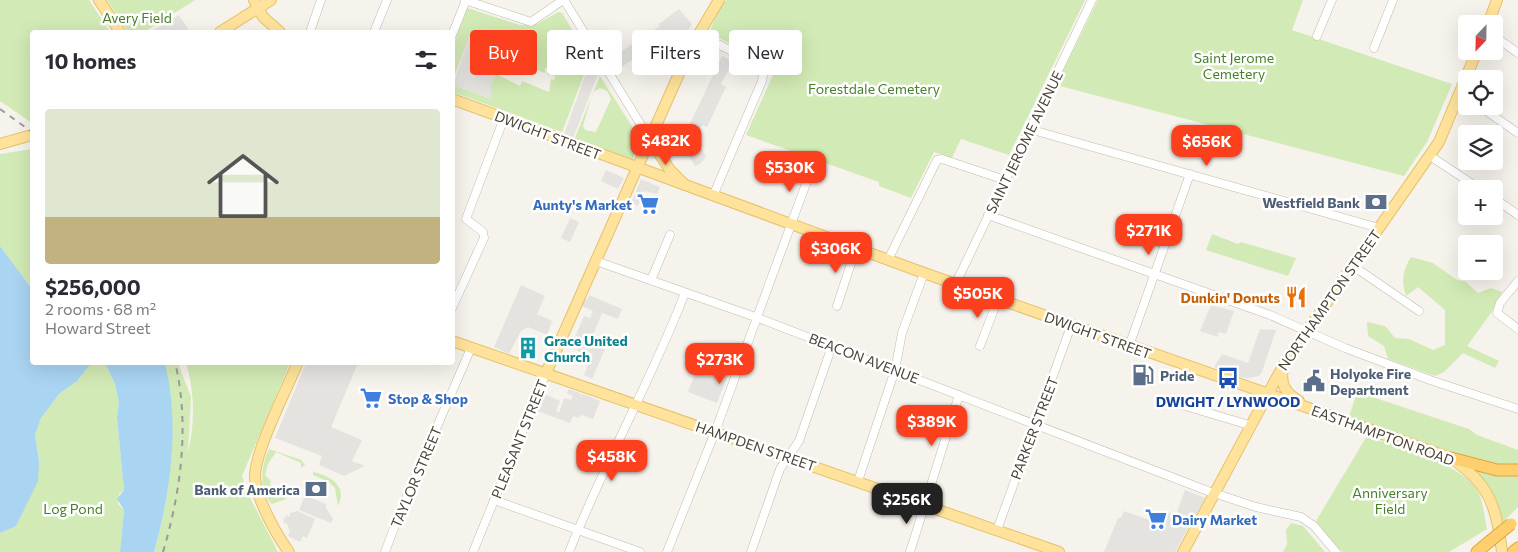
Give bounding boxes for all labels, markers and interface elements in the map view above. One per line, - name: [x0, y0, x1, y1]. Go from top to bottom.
- park label: Avery Field: [102, 9, 172, 26]
- north arrow: [1458, 15, 1502, 60]
- map controls: [1458, 15, 1503, 280]
- chip: Buy: [470, 30, 537, 75]
- chip: Rent: [547, 30, 622, 75]
- chip: Filters: [632, 30, 719, 75]
- chip: New: [729, 30, 802, 75]
- icon: filters: [412, 46, 440, 74]
- text: 10 homes: [45, 48, 136, 73]
- park label: Saint Jerome Cemetery: [1194, 49, 1274, 82]
- street label: SAINT JEROME AVENUE: [982, 68, 1066, 216]
- button: locate: [1458, 70, 1503, 115]
- park label: Forestdale Cemetery: [808, 80, 940, 97]
- street label: DWIGHT STREET: [492, 107, 604, 163]
- pin: $482K: [631, 124, 701, 166]
- pin: $656K: [1172, 124, 1242, 167]
- button: layers: [1458, 125, 1503, 170]
- text: $482K: [641, 130, 691, 149]
- text: $656K: [1182, 131, 1232, 150]
- icon: home: [198, 141, 288, 231]
- pin: $530K: [755, 150, 825, 193]
- text: $530K: [765, 157, 815, 176]
- button: +: [1458, 180, 1503, 225]
- bank icon: Westfield Bank: [1363, 189, 1389, 215]
- supermarket icon: Aunty's Market: [635, 191, 661, 217]
- place label: Westfield Bank: [1262, 194, 1360, 211]
- place label: Aunty's Market: [533, 196, 632, 213]
- pin: $271K: [1114, 214, 1184, 256]
- text: $271K: [1126, 220, 1172, 239]
- street label: NORTHAMPTON STREET: [1274, 226, 1384, 374]
- pin: $306K: [801, 232, 871, 274]
- button: −: [1458, 235, 1503, 280]
- text: $306K: [811, 238, 861, 257]
- text: $256,000: [45, 274, 141, 299]
- pin: $505K: [943, 276, 1013, 319]
- text: $505K: [953, 283, 1003, 302]
- restaurant icon: Dunkin' Donuts: [1283, 284, 1309, 310]
- place label: Dunkin' Donuts: [1181, 289, 1280, 306]
- text: 2 rooms · 68 m²: [45, 299, 156, 318]
- street label: DWIGHT STREET: [1042, 308, 1154, 362]
- text: Howard Street: [45, 318, 151, 337]
- street label: BEACON AVENUE: [807, 329, 921, 387]
- place label: Grace United Church: [544, 332, 628, 365]
- building icon: Grace United Church: [515, 335, 541, 361]
- pin: $273K: [685, 342, 755, 385]
- text: $273K: [696, 349, 744, 368]
- fuel station icon: Pride: [1130, 362, 1156, 388]
- bus stop icon: DWIGHT / LYNWOOD: [1215, 365, 1241, 391]
- place label: Holyoke Fire Department: [1330, 365, 1411, 398]
- place label: Pride: [1160, 367, 1194, 384]
- public building icon: Holyoke Fire Department: [1301, 368, 1327, 394]
- street label: PARKER STREET: [1007, 374, 1061, 482]
- street label: PLEASANT STREET: [487, 377, 551, 501]
- supermarket icon: Stop & Shop: [358, 385, 384, 411]
- place label: Stop & Shop: [388, 390, 468, 407]
- place label: DWIGHT / LYNWOOD: [1156, 393, 1300, 410]
- street label: EASTHAMPTON ROAD: [1309, 401, 1457, 469]
- pin: $389K: [897, 404, 967, 447]
- text: $389K: [907, 411, 957, 430]
- street label: HAMPDEN STREET: [694, 417, 818, 475]
- street label: TAYLOR STREET: [387, 424, 445, 530]
- pin: $458K: [577, 440, 647, 482]
- text: $458K: [587, 446, 637, 465]
- bank icon: Bank of America: [303, 476, 329, 502]
- place label: Bank of America: [194, 481, 300, 498]
- pin: $256K: [872, 482, 942, 525]
- park label: Anniversary Field: [1352, 484, 1428, 517]
- text: $256K: [883, 489, 931, 508]
- park label: Log Pond: [43, 500, 103, 517]
- supermarket icon: Dairy Market: [1143, 506, 1169, 532]
- place label: Dairy Market: [1172, 511, 1257, 528]

